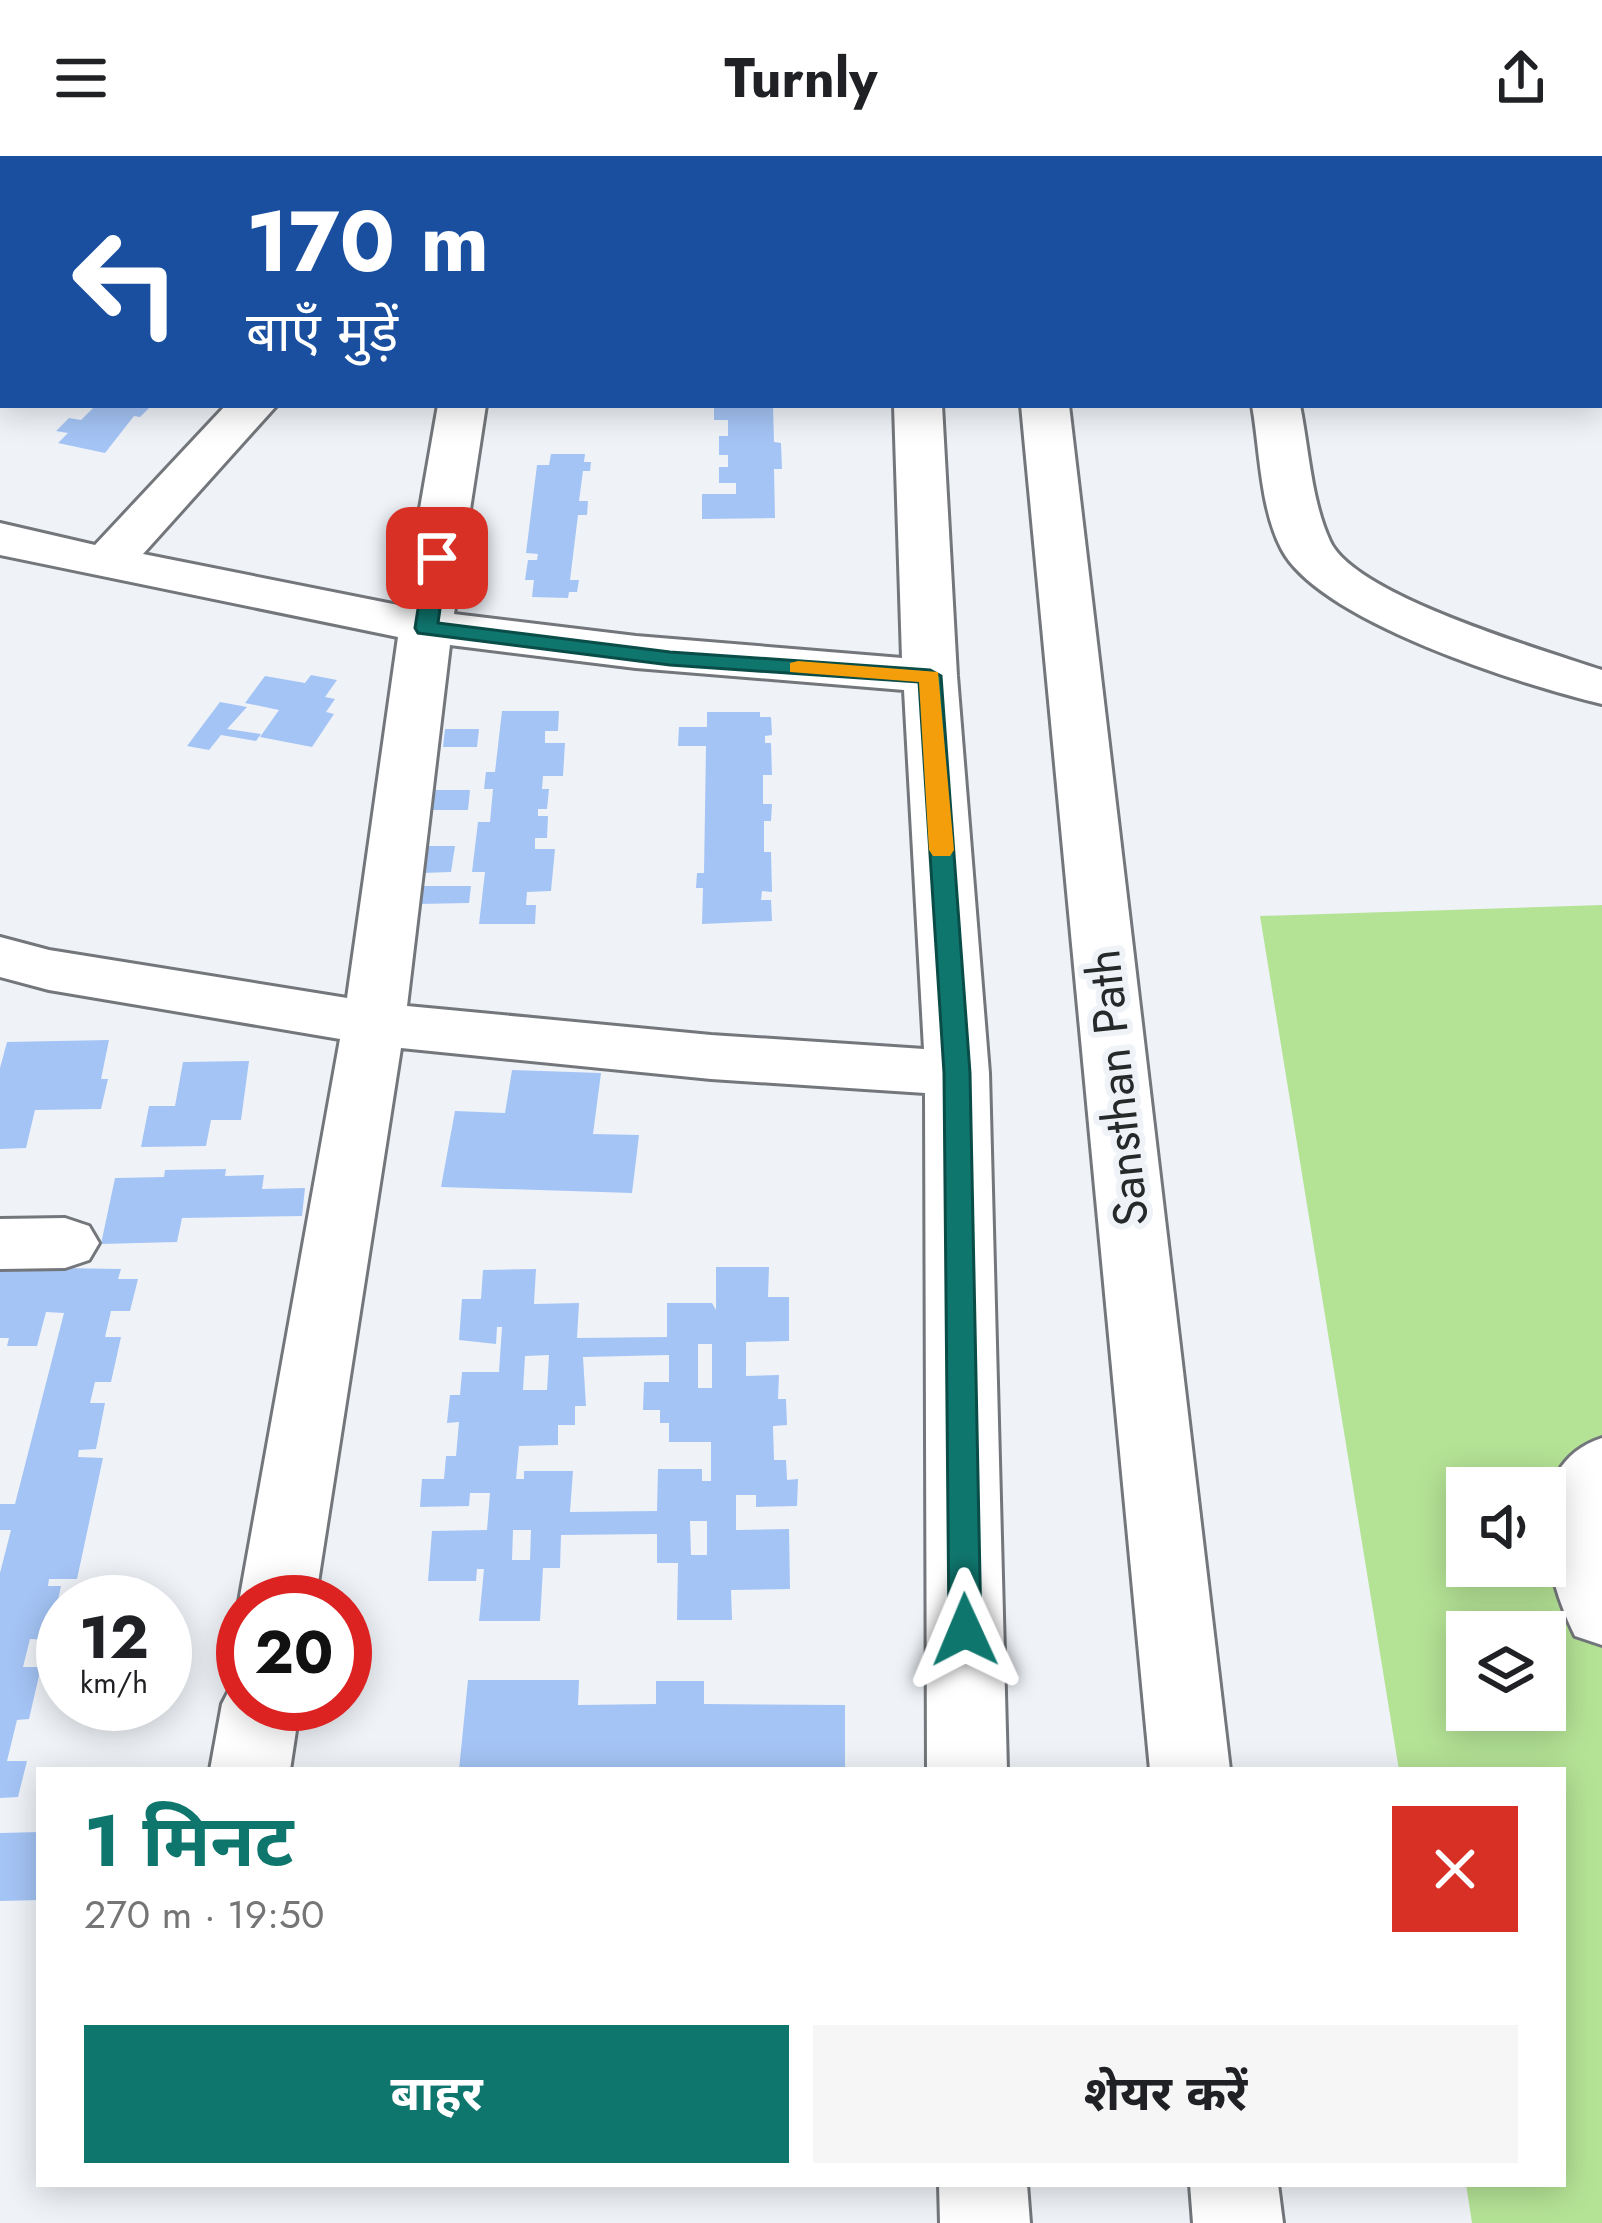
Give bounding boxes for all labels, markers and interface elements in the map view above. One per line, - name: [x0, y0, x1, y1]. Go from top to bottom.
- text: Turnly: [725, 39, 877, 117]
- icon: menu: [48, 45, 114, 111]
- icon: share: [1488, 45, 1554, 111]
- text: 170 m: [246, 181, 489, 303]
- icon: left: [48, 204, 204, 360]
- text: बाएँ मुड़ें: [246, 293, 398, 371]
- pin: [386, 507, 488, 609]
- icon: arrive: [404, 525, 470, 591]
- street label: Sansthan Path: [1068, 946, 1166, 1230]
- map controls: [1446, 1467, 1566, 1731]
- button: sound: [1446, 1467, 1566, 1587]
- position arrow: [902, 1567, 1028, 1693]
- speed limit sign: 20: [216, 1575, 372, 1731]
- text: 12: [79, 1594, 149, 1681]
- button: layers: [1446, 1611, 1566, 1731]
- text: km/h: [80, 1661, 148, 1704]
- text: 1 मिनट: [84, 1789, 293, 1893]
- button: close: [1392, 1806, 1518, 1932]
- text: 270 m · 19:50: [84, 1886, 324, 1943]
- button: बाहर: [84, 2025, 789, 2163]
- button: शेयर करें: [813, 2025, 1518, 2163]

